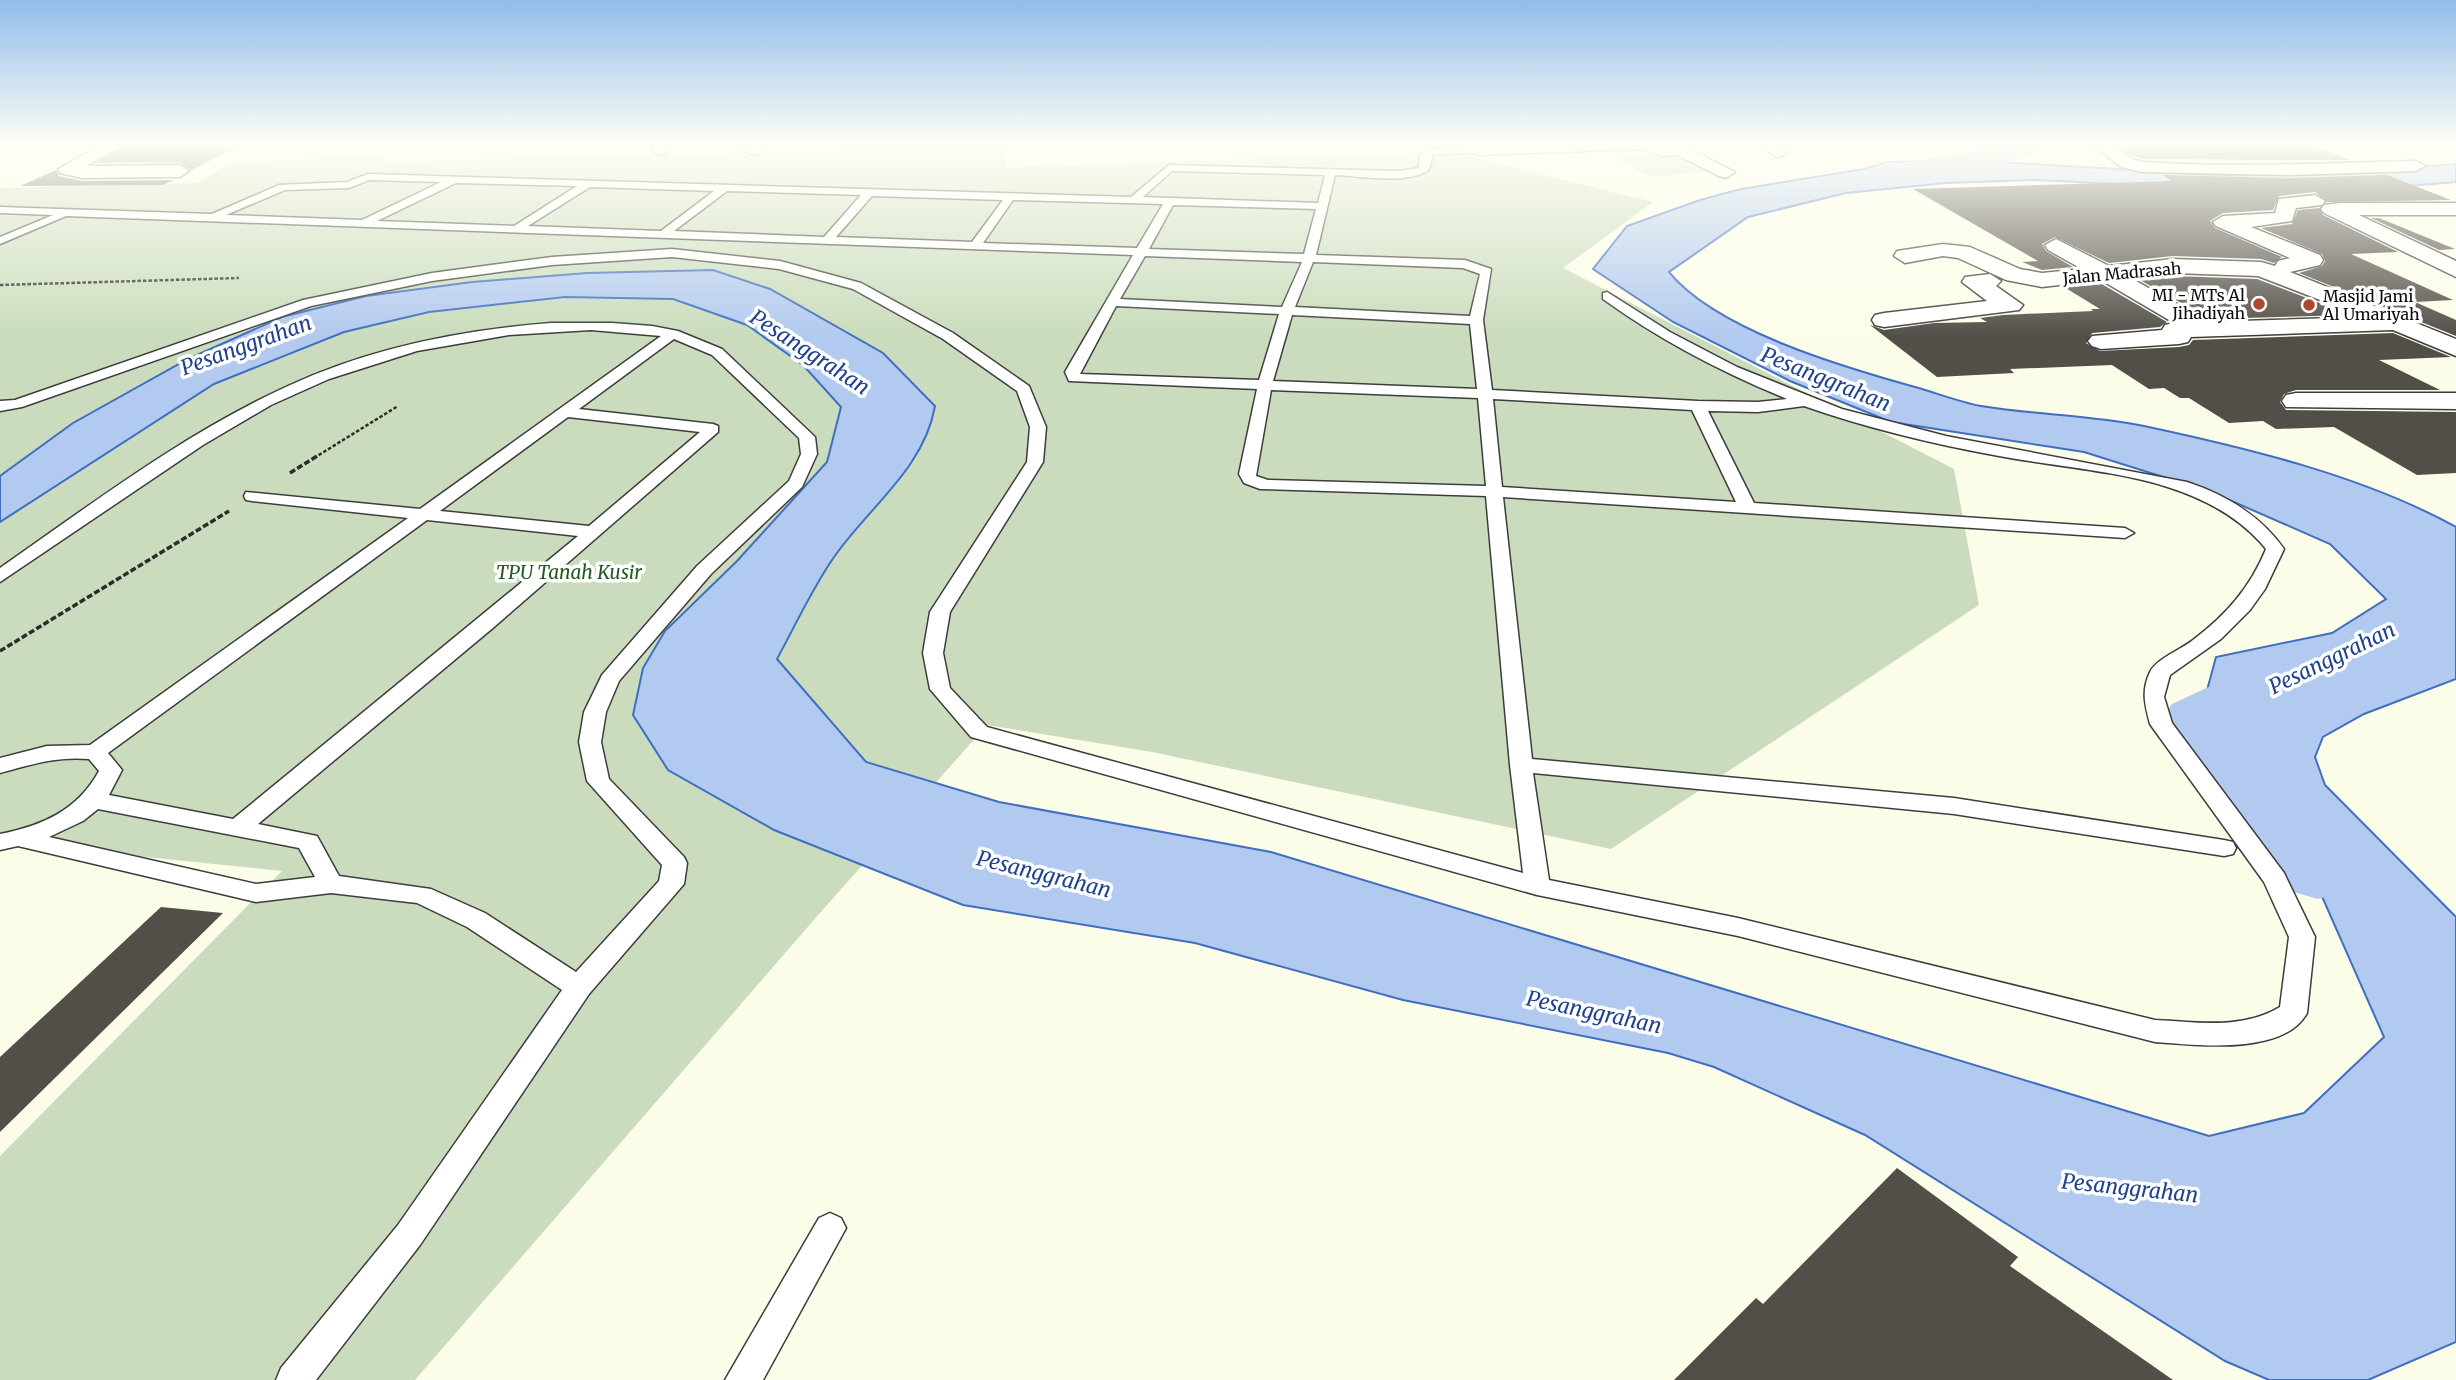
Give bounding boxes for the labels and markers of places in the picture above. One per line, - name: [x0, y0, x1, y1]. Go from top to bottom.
- place label: MI - MTs Al Jihadiyah: [2152, 285, 2245, 323]
- place label: Masjid Jami Al Umariyah: [2322, 286, 2420, 324]
- marker: MI - MTs Al Jihadiyah: [2251, 296, 2267, 312]
- marker: Masjid Jami Al Umariyah: [2301, 297, 2317, 313]

